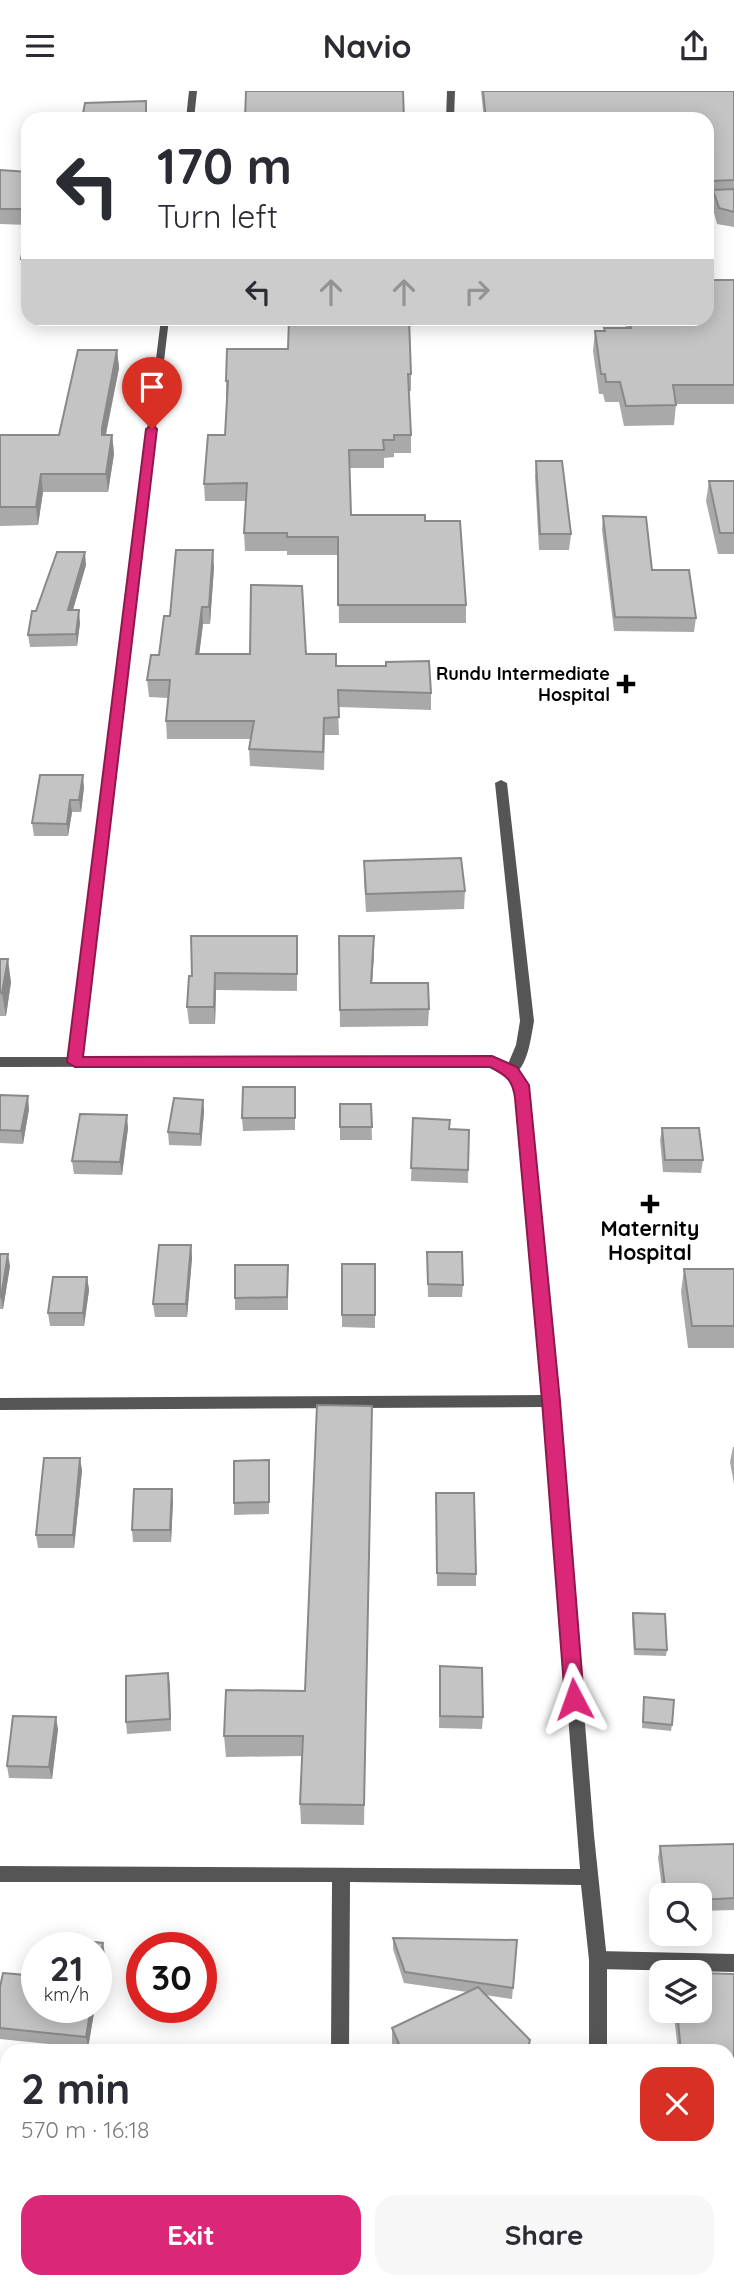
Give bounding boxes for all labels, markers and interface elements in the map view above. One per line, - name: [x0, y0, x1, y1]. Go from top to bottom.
- text: Navio: [323, 26, 411, 66]
- icon: menu: [21, 27, 59, 65]
- icon: share: [675, 27, 713, 65]
- text: 170 m: [157, 135, 292, 196]
- icon: left: [42, 140, 133, 231]
- text: Turn left: [157, 196, 278, 236]
- icon: left: [239, 273, 277, 311]
- icon: ahead: [312, 273, 350, 311]
- icon: ahead: [385, 273, 423, 311]
- icon: right: [458, 273, 496, 311]
- pin: [122, 357, 182, 429]
- icon: arrive: [133, 368, 171, 406]
- place label: Rundu Intermediate Hospital: [436, 662, 610, 706]
- marker: Rundu Intermediate Hospital: [616, 674, 636, 694]
- marker: Maternity Hospital: [640, 1194, 660, 1214]
- place label: Maternity Hospital: [601, 1215, 699, 1265]
- position arrow: [537, 1662, 611, 1736]
- map controls: [649, 1883, 712, 2023]
- button: search: [649, 1883, 712, 1946]
- speed limit sign: 30: [126, 1932, 217, 2023]
- text: 21: [50, 1946, 83, 1990]
- button: layers: [649, 1960, 712, 2023]
- text: km/h: [44, 1983, 89, 2006]
- text: 2 min: [21, 2062, 130, 2115]
- button: close: [640, 2067, 714, 2141]
- text: 570 m · 16:18: [21, 2115, 149, 2144]
- button: Exit: [21, 2195, 361, 2275]
- button: Share: [375, 2195, 714, 2275]

